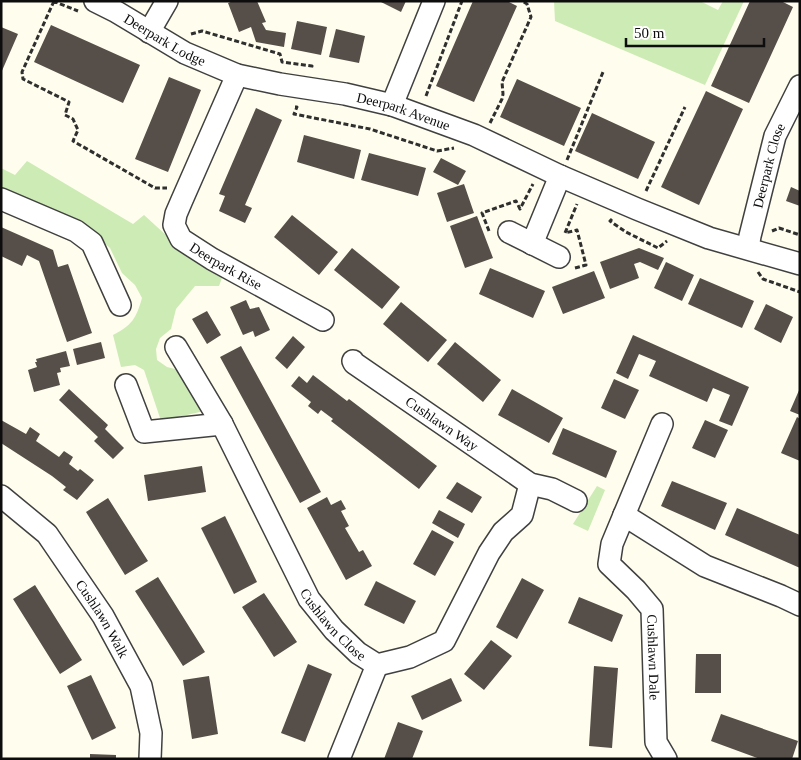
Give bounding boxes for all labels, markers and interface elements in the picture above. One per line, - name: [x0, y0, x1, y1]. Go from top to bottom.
- street label: Deerpark Lodge: [121, 11, 208, 68]
- scale bar: [626, 15, 764, 47]
- text: 50 m: [634, 25, 665, 41]
- street label: Deerpark Avenue: [355, 89, 452, 133]
- street label: Deerpark Close: [750, 121, 788, 210]
- street label: Deerpark Rise: [187, 239, 264, 292]
- street label: Cushlawn Way: [403, 393, 481, 454]
- street label: Cushlawn Walk: [73, 577, 132, 660]
- street label: Cushlawn Close: [297, 586, 368, 663]
- street label: Cushlawn Dale: [645, 614, 662, 701]

